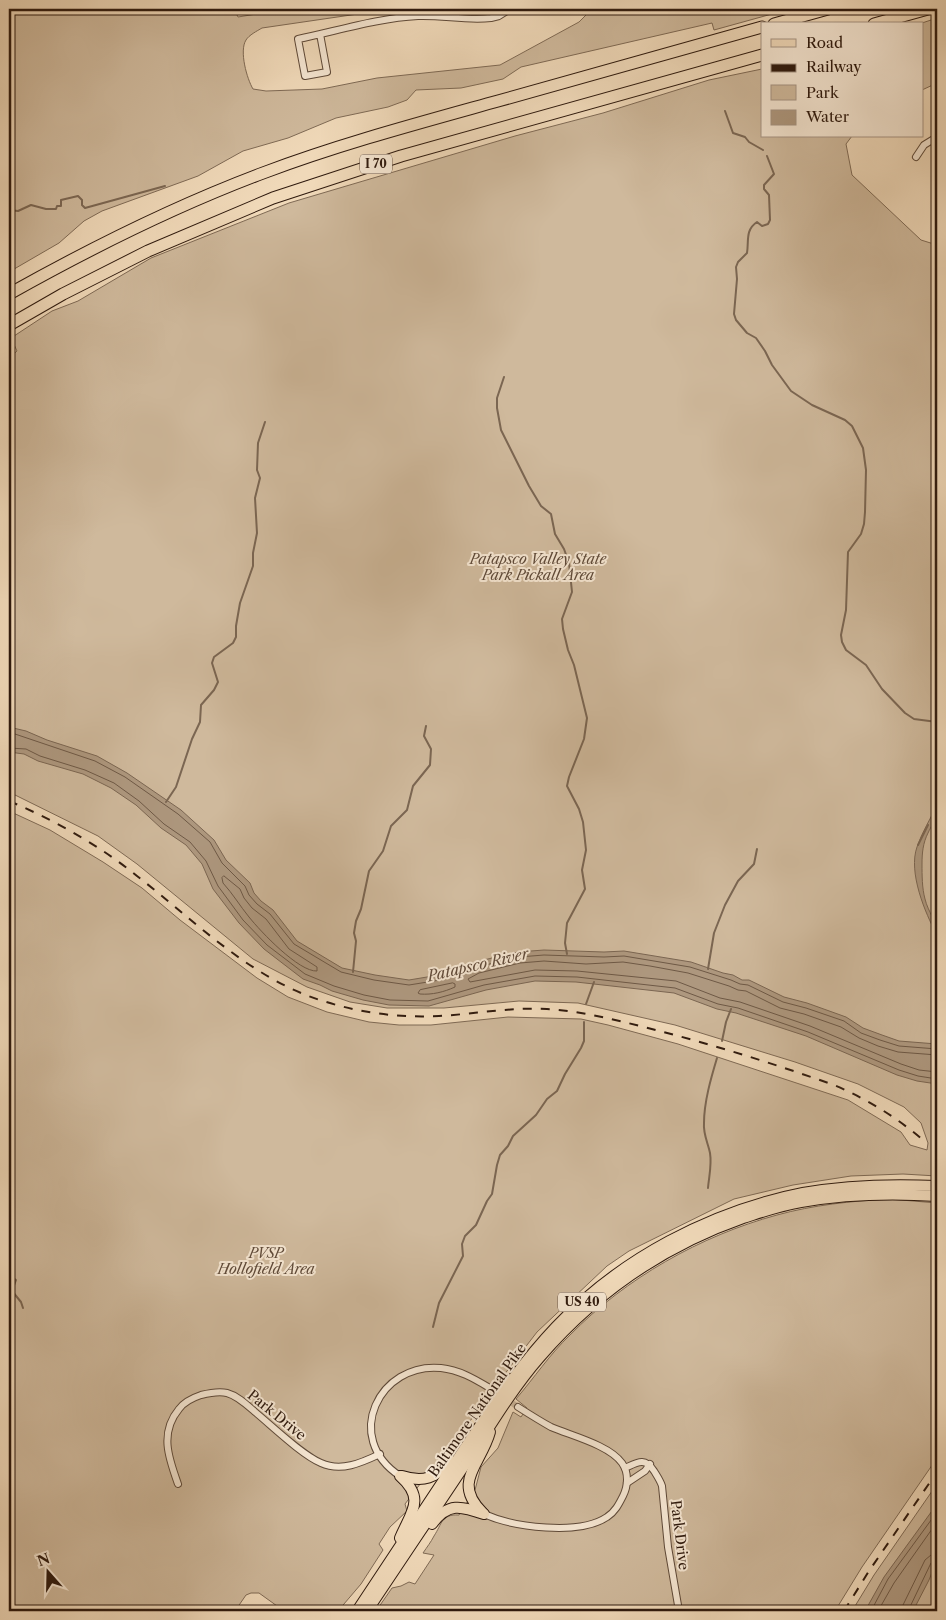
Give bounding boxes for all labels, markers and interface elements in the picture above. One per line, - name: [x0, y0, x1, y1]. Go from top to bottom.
- legend: [761, 22, 924, 138]
- text: Road: [806, 33, 843, 52]
- text: Railway: [806, 57, 862, 76]
- text: Park: [806, 83, 840, 102]
- text: Water: [805, 107, 850, 126]
- road number: I 70: [360, 154, 392, 173]
- park label: Patapsco Valley State Park Pickall Area: [469, 550, 608, 584]
- water label: Patapsco River: [424, 943, 531, 986]
- park label: PVSP Hollofield Area: [216, 1244, 315, 1278]
- road number: US 40: [558, 1292, 606, 1311]
- street label: Baltimore National Pike: [424, 1340, 530, 1480]
- street label: Park Drive: [244, 1386, 310, 1444]
- street label: Park Drive: [667, 1499, 693, 1571]
- north arrow: [22, 1548, 72, 1598]
- text: N: [35, 1549, 52, 1570]

